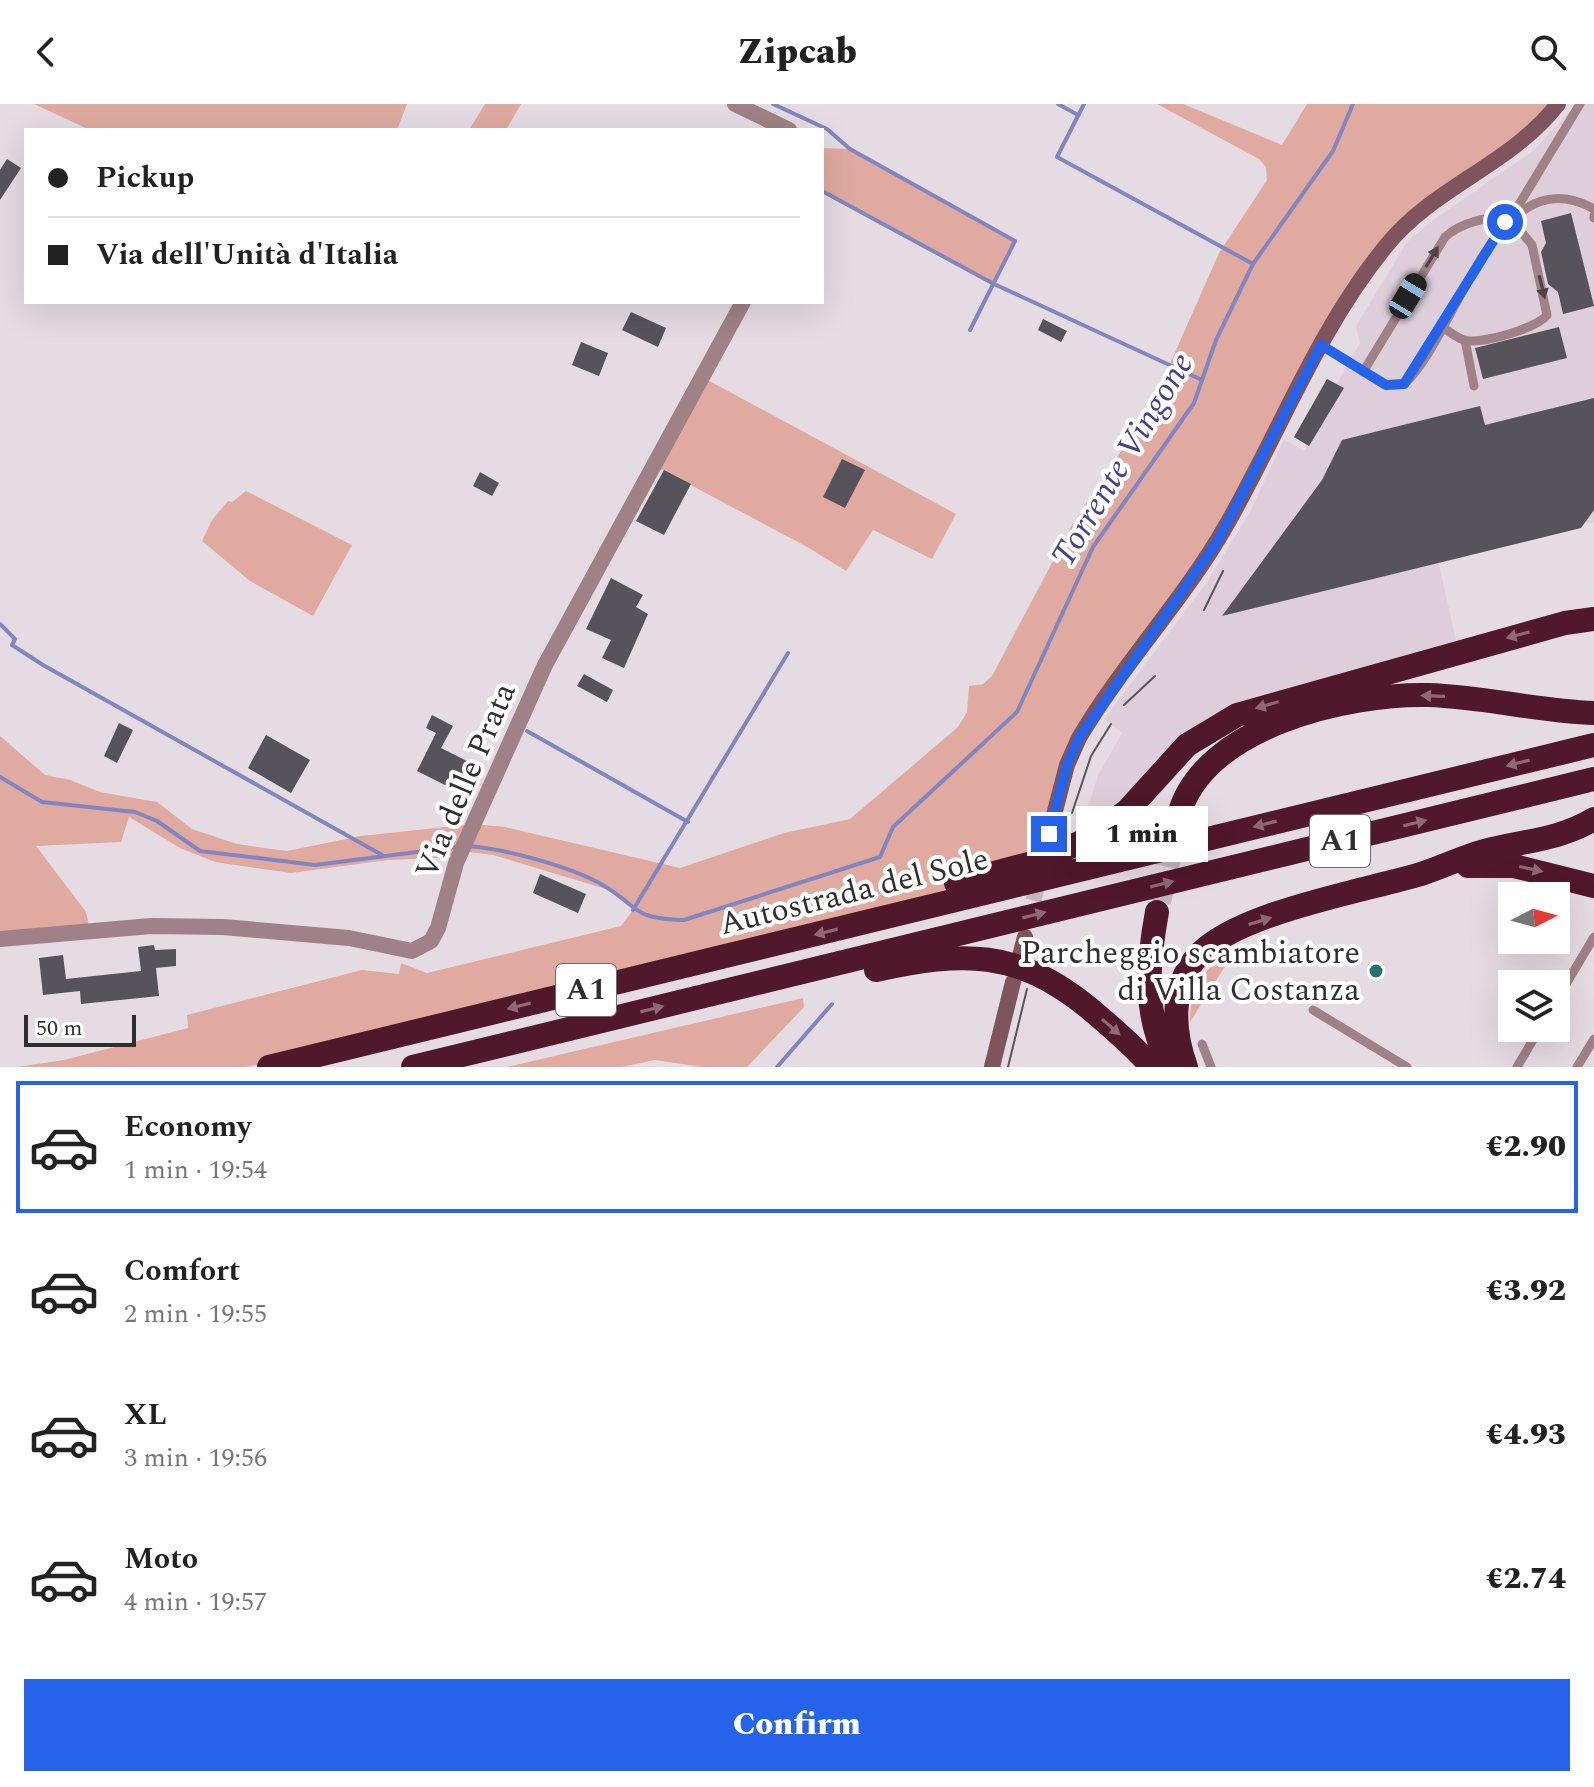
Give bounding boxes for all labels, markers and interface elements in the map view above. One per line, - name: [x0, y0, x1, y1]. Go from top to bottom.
- text: Zipcab: [737, 25, 857, 80]
- icon: back: [24, 30, 68, 74]
- icon: search: [1526, 30, 1570, 74]
- text: Pickup: [96, 155, 194, 201]
- route start: [1487, 204, 1523, 240]
- text: Via dell'Unità d'Italia: [96, 232, 398, 278]
- one-way arrow: [1425, 246, 1439, 268]
- car: [1385, 269, 1431, 323]
- one-way arrow: [1537, 275, 1549, 300]
- water label: Torrente Vingone: [1038, 343, 1208, 577]
- one-way arrow: [1505, 630, 1530, 642]
- street label: Via delle Prata: [403, 675, 529, 887]
- one-way arrow: [1420, 689, 1445, 702]
- one-way arrow: [1255, 699, 1279, 712]
- one-way arrow: [1506, 757, 1531, 770]
- callout: 1 min: [1077, 806, 1209, 862]
- text: 1 min: [1106, 814, 1178, 854]
- road number: A1: [1310, 815, 1370, 867]
- route end: [1031, 816, 1067, 852]
- one-way arrow: [1403, 816, 1428, 828]
- one-way arrow: [1253, 819, 1278, 831]
- street label: Autostrada del Sole: [714, 835, 994, 949]
- one-way arrow: [1519, 863, 1544, 876]
- one-way arrow: [1150, 877, 1175, 889]
- north arrow: [1498, 882, 1570, 954]
- map controls: [1498, 882, 1570, 1042]
- one-way arrow: [1021, 908, 1046, 921]
- one-way arrow: [1248, 914, 1272, 926]
- one-way arrow: [814, 926, 839, 939]
- place label: Parcheggio scambiatore di Villa Costanza: [1020, 929, 1360, 1015]
- marker: Parcheggio scambiatore di Villa Costanza: [1367, 962, 1385, 980]
- road number: A1: [556, 964, 616, 1016]
- button: layers: [1498, 970, 1570, 1042]
- one-way arrow: [507, 1001, 532, 1013]
- one-way arrow: [639, 1002, 664, 1014]
- scale bar: [24, 1011, 136, 1047]
- text: 50 m: [36, 1012, 82, 1045]
- one-way arrow: [1102, 1018, 1121, 1036]
- text: Economy: [124, 1104, 251, 1150]
- icon: car: [28, 1111, 100, 1183]
- text: €2.90: [1486, 1124, 1566, 1170]
- text: 1 min · 19:54: [124, 1150, 267, 1190]
- text: Comfort: [124, 1248, 240, 1294]
- icon: car: [28, 1255, 100, 1327]
- text: €3.92: [1486, 1268, 1566, 1314]
- text: 2 min · 19:55: [124, 1294, 267, 1334]
- text: XL: [124, 1392, 167, 1438]
- icon: car: [28, 1399, 100, 1471]
- text: €4.93: [1486, 1412, 1566, 1458]
- text: 3 min · 19:56: [124, 1438, 267, 1478]
- text: Moto: [124, 1536, 198, 1582]
- icon: car: [28, 1543, 100, 1615]
- text: €2.74: [1486, 1556, 1566, 1602]
- text: 4 min · 19:57: [124, 1582, 267, 1622]
- button: Confirm: [24, 1679, 1570, 1771]

